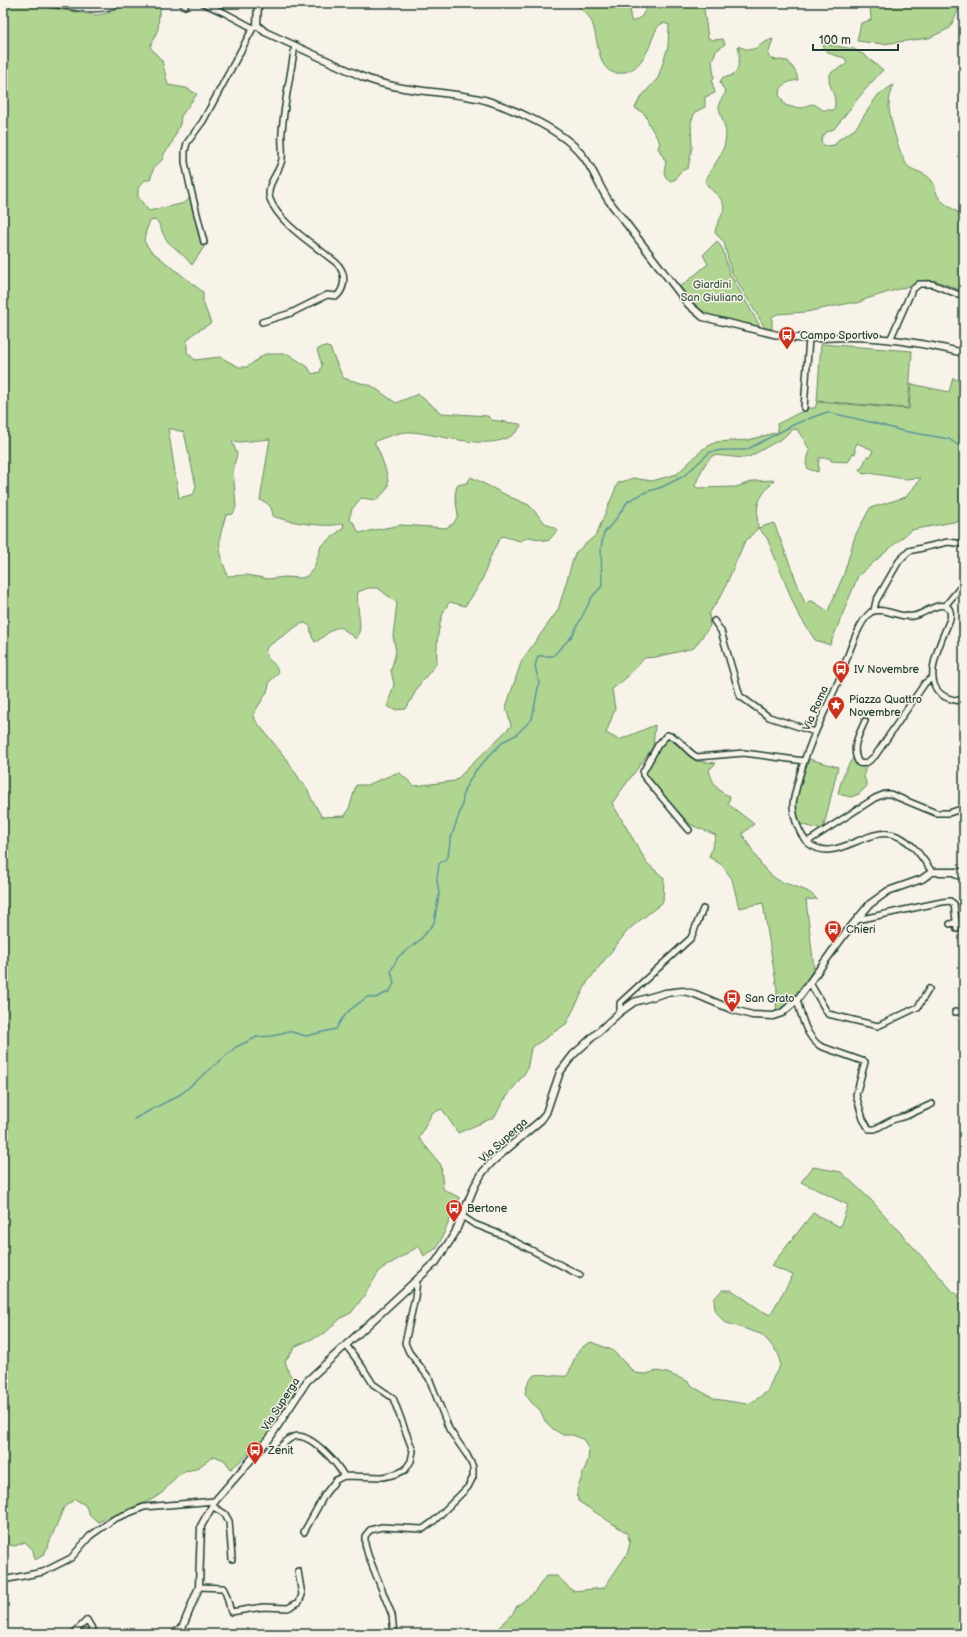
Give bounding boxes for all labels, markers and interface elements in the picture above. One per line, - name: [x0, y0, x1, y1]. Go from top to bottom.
- scale bar: [813, 26, 898, 52]
- text: 100 m: [819, 33, 851, 48]
- park label: Giardini San Giuliano: [681, 278, 743, 304]
- bus stop icon: Campo Sportivo: [777, 325, 797, 350]
- place label: Campo Sportivo: [800, 329, 879, 342]
- bus stop icon: IV Novembre: [831, 659, 851, 684]
- place label: IV Novembre: [854, 663, 919, 676]
- street label: Via Roma: [800, 684, 831, 733]
- place label: Piazza Quattro Novembre: [849, 693, 922, 719]
- place icon: Piazza Quattro Novembre: [826, 695, 846, 720]
- bus stop icon: Chieri: [823, 919, 843, 944]
- place label: Chieri: [846, 923, 876, 936]
- bus stop icon: San Grato: [722, 988, 742, 1013]
- place label: San Grato: [745, 992, 795, 1005]
- street label: Via Superga: [477, 1115, 530, 1165]
- bus stop icon: Bertone: [444, 1198, 464, 1223]
- place label: Bertone: [467, 1202, 508, 1215]
- street label: Via Superga: [259, 1375, 302, 1433]
- bus stop icon: Zenit: [245, 1440, 265, 1465]
- place label: Zenit: [267, 1444, 294, 1457]

